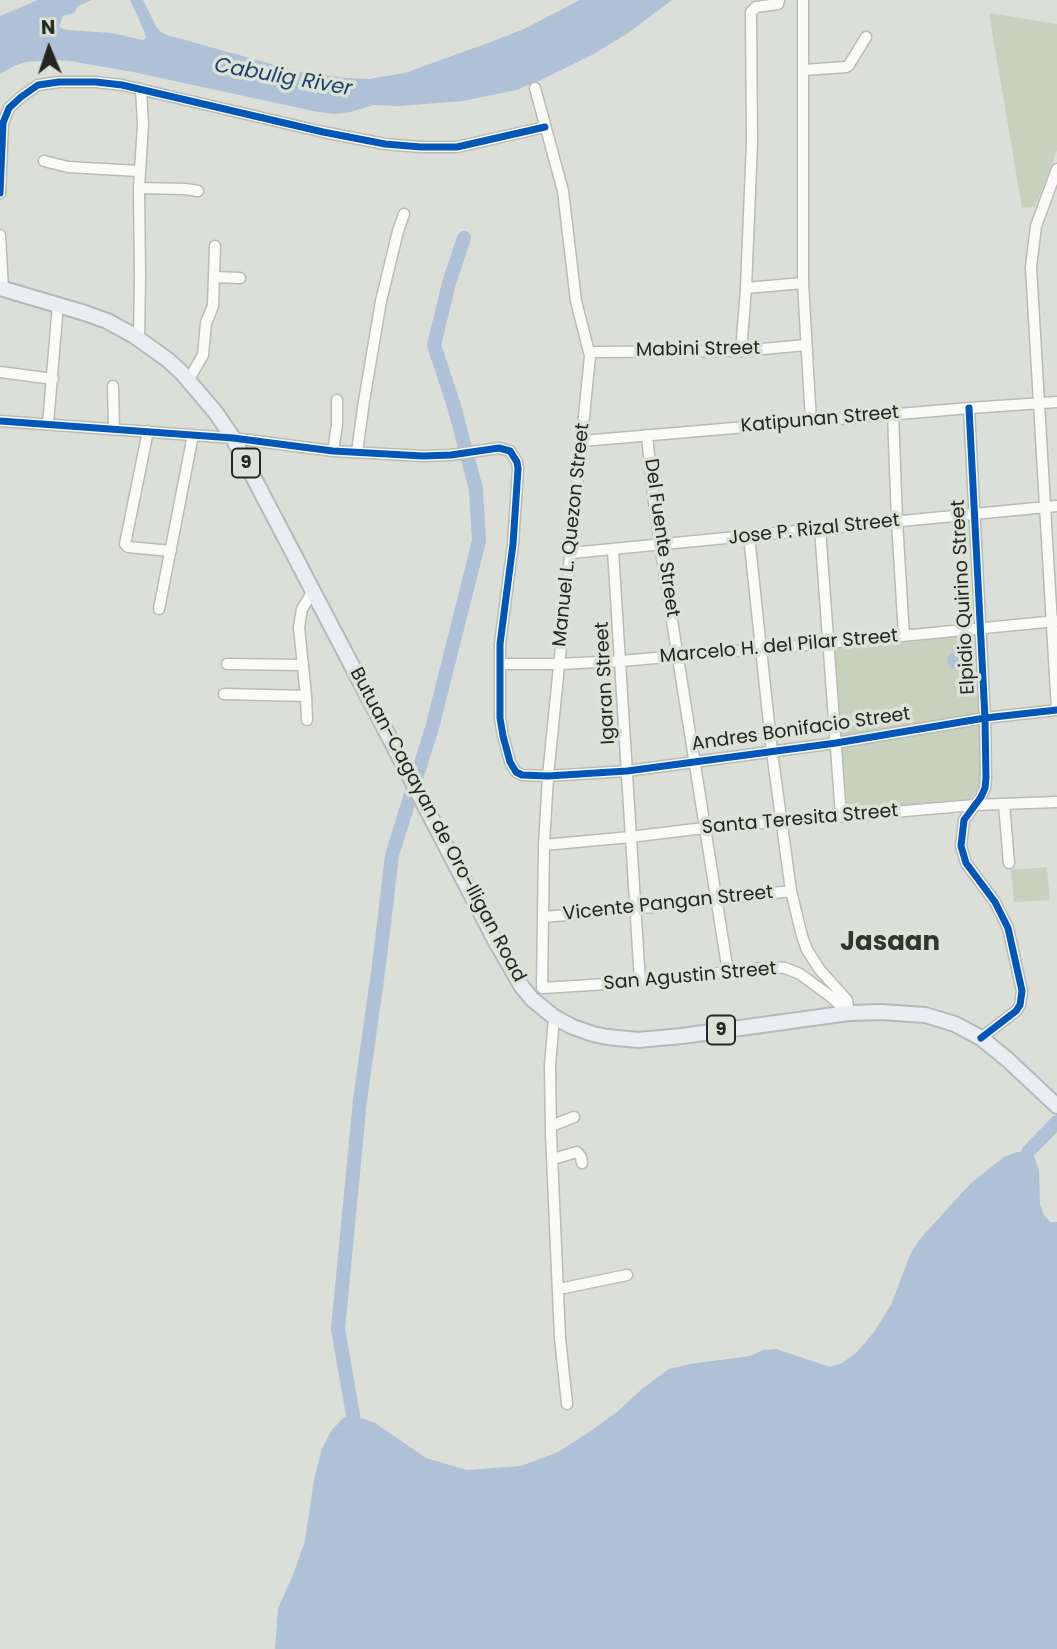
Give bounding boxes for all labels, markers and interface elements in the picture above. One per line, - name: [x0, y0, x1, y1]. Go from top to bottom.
- north arrow: [14, 14, 84, 84]
- text: N: [41, 14, 56, 41]
- water label: Cabulig River: [212, 53, 354, 103]
- street label: Mabini Street: [636, 338, 760, 362]
- street label: Katipunan Street: [740, 402, 900, 438]
- street label: Manuel L. Quezon Street: [549, 422, 595, 648]
- road number: 9: [232, 448, 260, 477]
- street label: Del Fuente Street: [639, 457, 683, 619]
- street label: Elpidio Quirino Street: [948, 499, 980, 695]
- street label: Jose P. Rizal Street: [727, 510, 901, 550]
- street label: Igaran Street: [591, 621, 621, 745]
- street label: Marcelo H. del Pilar Street: [659, 625, 899, 669]
- street label: Butuan-Cagayan de Oro-Iligan Road: [344, 664, 530, 986]
- street label: Andres Bonifacio Street: [690, 703, 912, 757]
- street label: Santa Teresita Street: [701, 800, 899, 840]
- street label: Vicente Pangan Street: [562, 882, 774, 926]
- district label: Jasaan: [840, 927, 940, 959]
- street label: San Agustin Street: [603, 958, 777, 996]
- road number: 9: [707, 1015, 735, 1044]

